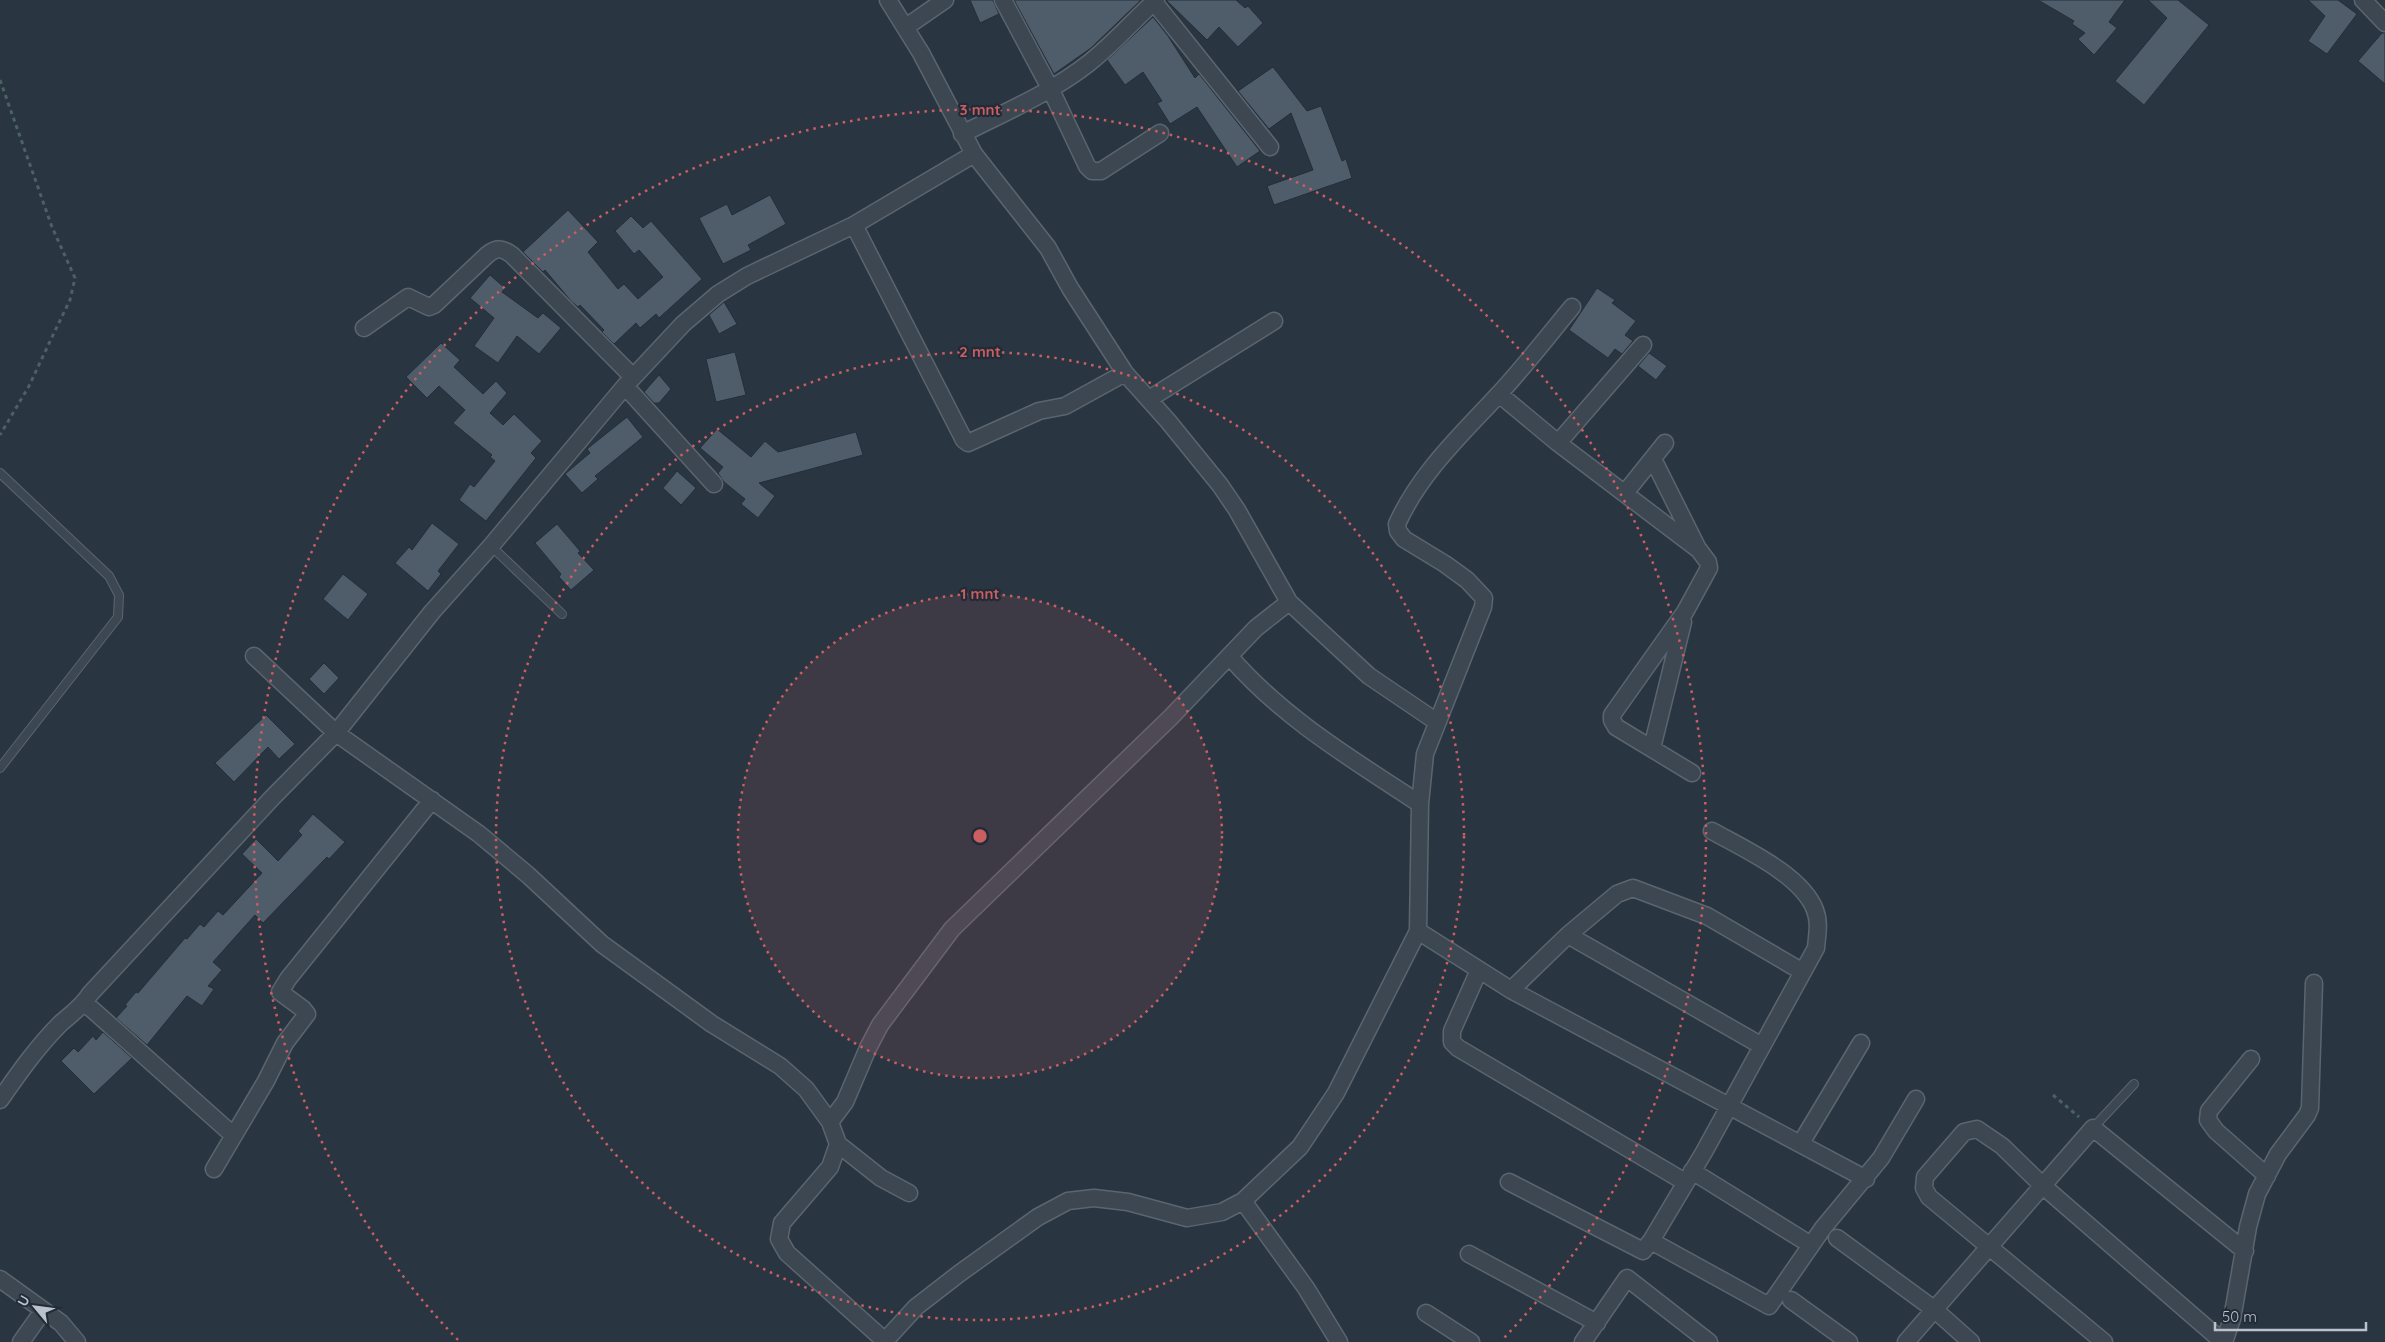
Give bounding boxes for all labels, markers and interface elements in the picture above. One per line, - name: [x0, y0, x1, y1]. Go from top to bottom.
- text: 3 mnt: [959, 100, 1001, 119]
- text: 2 mnt: [959, 342, 1001, 361]
- text: 1 mnt: [961, 584, 999, 603]
- centre of rings: [971, 827, 989, 845]
- north arrow: [10, 1282, 60, 1332]
- text: U: [13, 1292, 34, 1309]
- scale bar: [2215, 1300, 2366, 1332]
- text: 50 m: [2222, 1307, 2257, 1326]

